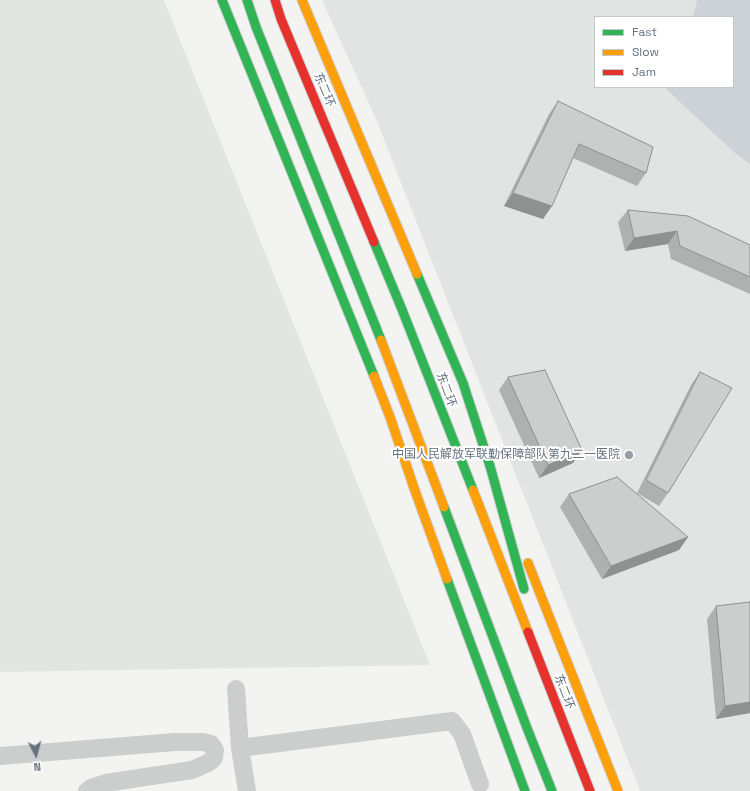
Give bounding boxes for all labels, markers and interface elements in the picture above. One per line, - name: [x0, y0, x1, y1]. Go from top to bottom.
- legend: [594, 16, 734, 88]
- text: Fast: [632, 24, 657, 40]
- text: Slow: [632, 44, 659, 60]
- text: Jam: [632, 64, 656, 80]
- street label: 东二环: [310, 71, 338, 109]
- street label: 东二环: [433, 371, 459, 409]
- place label: 中国人民解放军联勤保障部队第九二一医院: [392, 448, 620, 462]
- marker: 中国人民解放军联勤保障部队第九二一医院: [623, 449, 635, 461]
- street label: 东二环: [551, 673, 577, 711]
- north arrow: [16, 735, 56, 775]
- text: N: [33, 760, 42, 774]

